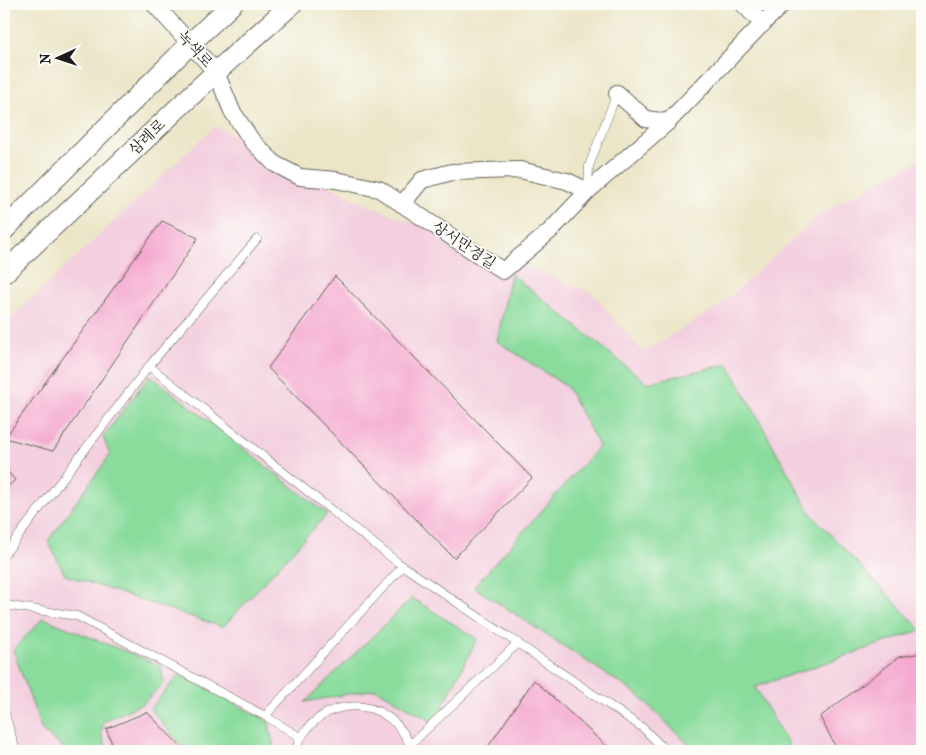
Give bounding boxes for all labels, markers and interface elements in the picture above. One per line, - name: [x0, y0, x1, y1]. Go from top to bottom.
- street label: 녹색로: [174, 27, 217, 72]
- north arrow: [32, 32, 82, 82]
- text: N: [37, 53, 54, 64]
- street label: 삼례로: [125, 115, 169, 159]
- street label: 상서만경길: [429, 217, 499, 273]

